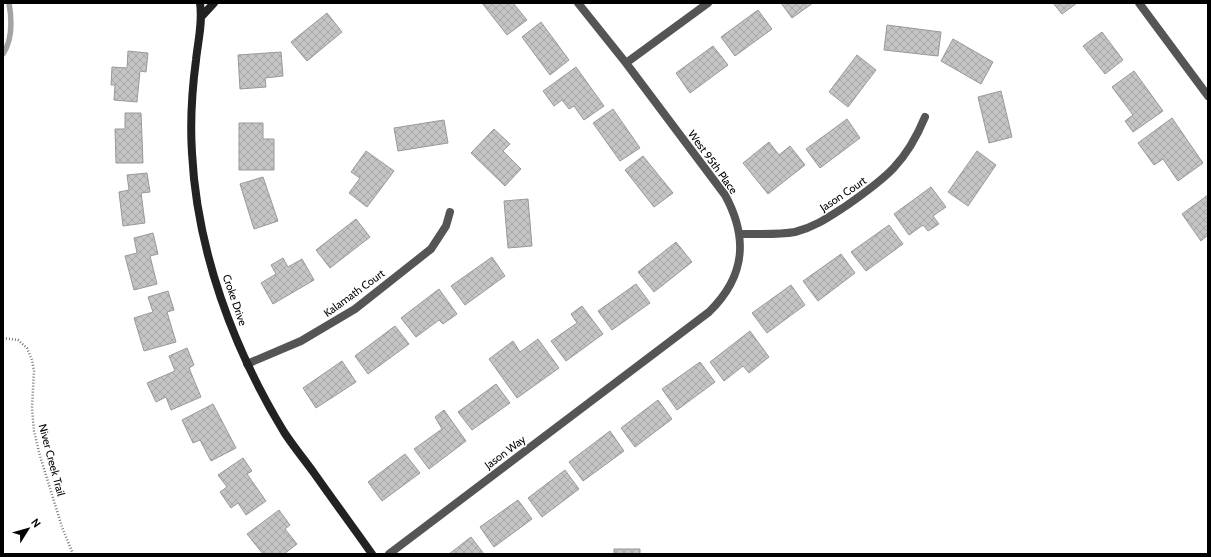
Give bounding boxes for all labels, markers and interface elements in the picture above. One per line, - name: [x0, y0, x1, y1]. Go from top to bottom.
- street label: West 95th Place: [685, 127, 741, 197]
- street label: Jason Court: [816, 173, 869, 215]
- street label: Kalamath Court: [321, 266, 387, 320]
- street label: Croke Drive: [220, 272, 250, 328]
- street label: Niver Creek Trail: [36, 422, 68, 498]
- street label: Jason Way: [481, 432, 529, 473]
- north arrow: [8, 509, 48, 549]
- text: N: [28, 516, 44, 530]

